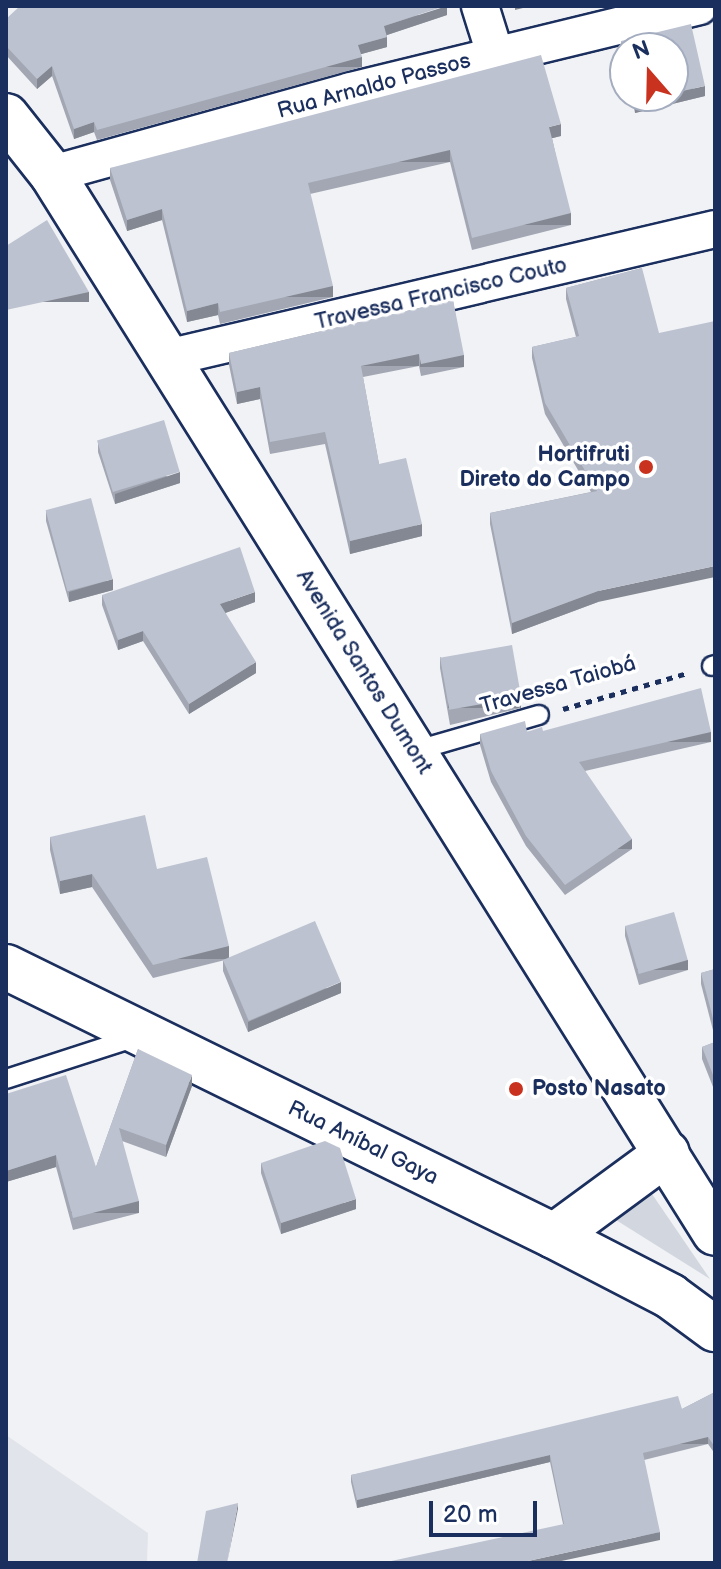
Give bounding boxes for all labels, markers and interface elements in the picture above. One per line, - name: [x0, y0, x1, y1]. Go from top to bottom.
- north arrow: [609, 32, 689, 112]
- text: N: [629, 35, 654, 66]
- street label: Rua Arnaldo Passos: [275, 48, 473, 124]
- street label: Travessa Francisco Couto: [312, 252, 570, 336]
- place label: Hortifruti Direto do Campo: [459, 441, 630, 492]
- marker: Hortifruti Direto do Campo: [637, 458, 655, 476]
- street label: Avenida Santos Dumont: [290, 565, 438, 779]
- street label: Travessa Taiobá: [477, 650, 639, 720]
- place label: Posto Nasato: [532, 1076, 666, 1102]
- marker: Posto Nasato: [507, 1080, 525, 1098]
- street label: Rua Aníbal Gaya: [284, 1095, 442, 1191]
- scale bar: [433, 1485, 541, 1535]
- text: 20 m: [443, 1500, 498, 1529]

